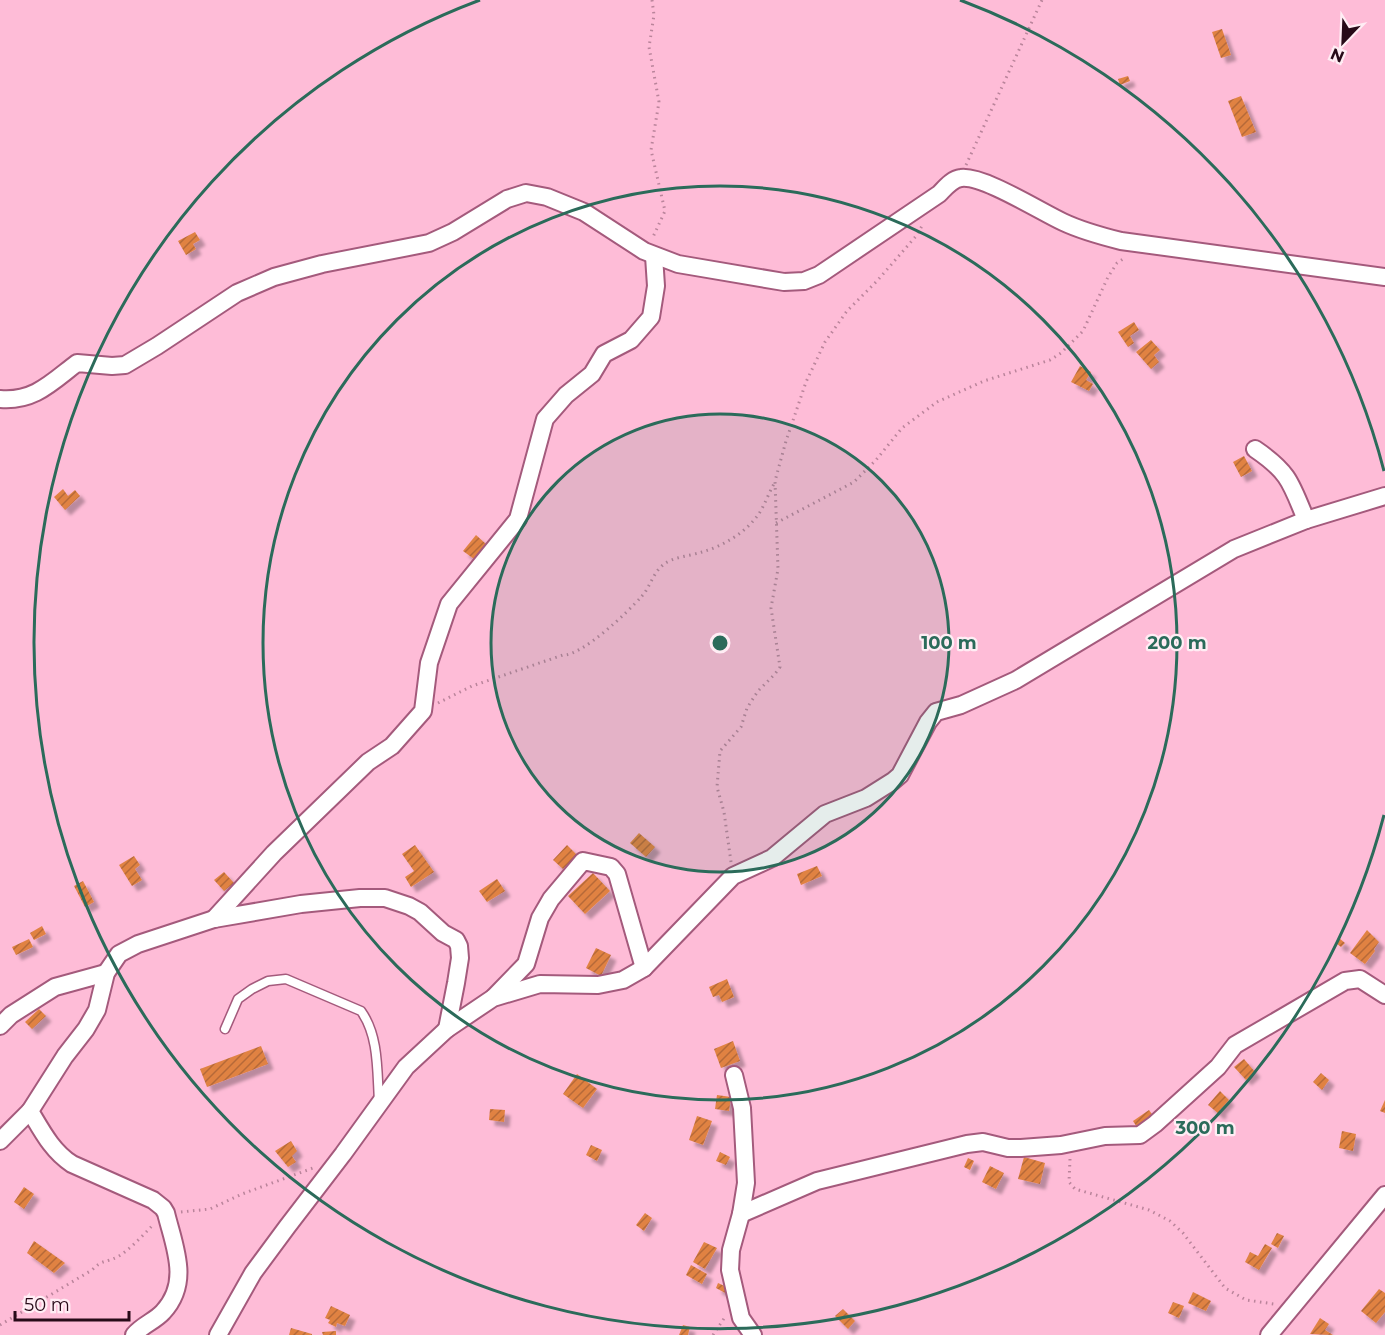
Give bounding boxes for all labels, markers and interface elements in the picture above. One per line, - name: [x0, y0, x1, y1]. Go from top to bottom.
- north arrow: [1313, 12, 1373, 72]
- text: N: [1328, 44, 1347, 67]
- text: 100 m: [921, 632, 977, 654]
- text: 200 m: [1147, 632, 1207, 654]
- centre of rings: [710, 633, 730, 653]
- text: 300 m: [1174, 1117, 1235, 1139]
- scale bar: [15, 1284, 129, 1322]
- text: 50 m: [24, 1294, 70, 1316]

